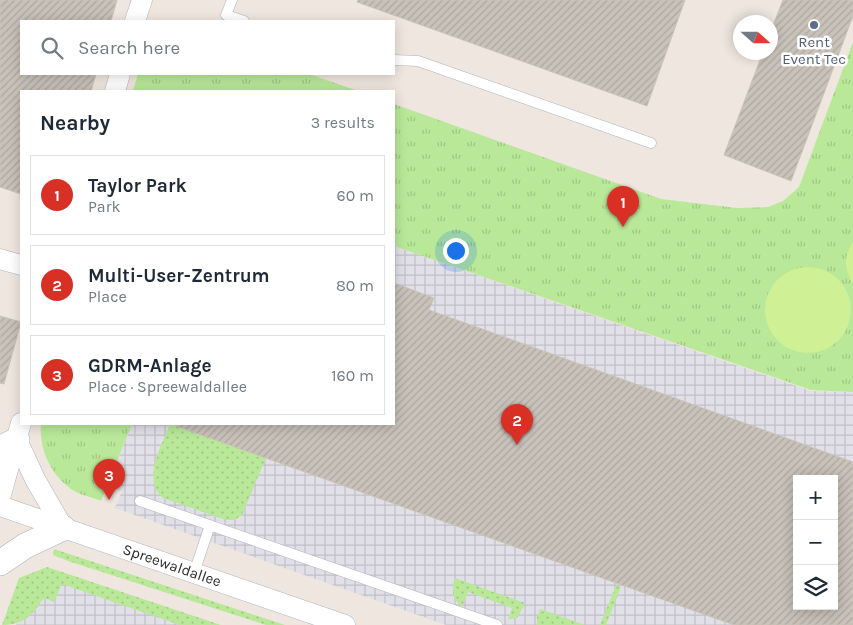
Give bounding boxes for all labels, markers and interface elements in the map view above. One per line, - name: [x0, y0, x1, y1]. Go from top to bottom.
- north arrow: [733, 15, 778, 60]
- marker: Rent Event Tec: [808, 19, 820, 31]
- search box: [20, 20, 395, 75]
- place label: Rent Event Tec: [782, 33, 846, 68]
- icon: search: [38, 34, 66, 62]
- text: Search here: [78, 37, 180, 59]
- text: Nearby: [40, 111, 110, 135]
- text: 3 results: [311, 113, 375, 132]
- text: Taylor Park: [88, 175, 187, 197]
- text: 1: [54, 186, 60, 205]
- text: 60 m: [337, 186, 374, 205]
- pin: 1: [607, 186, 639, 227]
- text: Park: [88, 197, 120, 216]
- your location: [443, 238, 469, 264]
- text: Multi-User-Zentrum: [88, 265, 270, 287]
- text: 2: [52, 276, 62, 295]
- text: 80 m: [336, 276, 374, 295]
- text: Place: [88, 287, 127, 306]
- text: GDRM-Anlage: [88, 355, 212, 377]
- text: 3: [52, 366, 62, 385]
- text: 160 m: [331, 366, 374, 385]
- text: Place · Spreewaldallee: [88, 377, 247, 396]
- pin: 2: [501, 404, 533, 445]
- pin: 3: [93, 459, 125, 500]
- map controls: [793, 475, 838, 610]
- button: +: [793, 475, 838, 520]
- button: −: [793, 520, 838, 565]
- street label: Spreewaldallee: [120, 540, 224, 591]
- button: layers: [793, 565, 838, 610]

